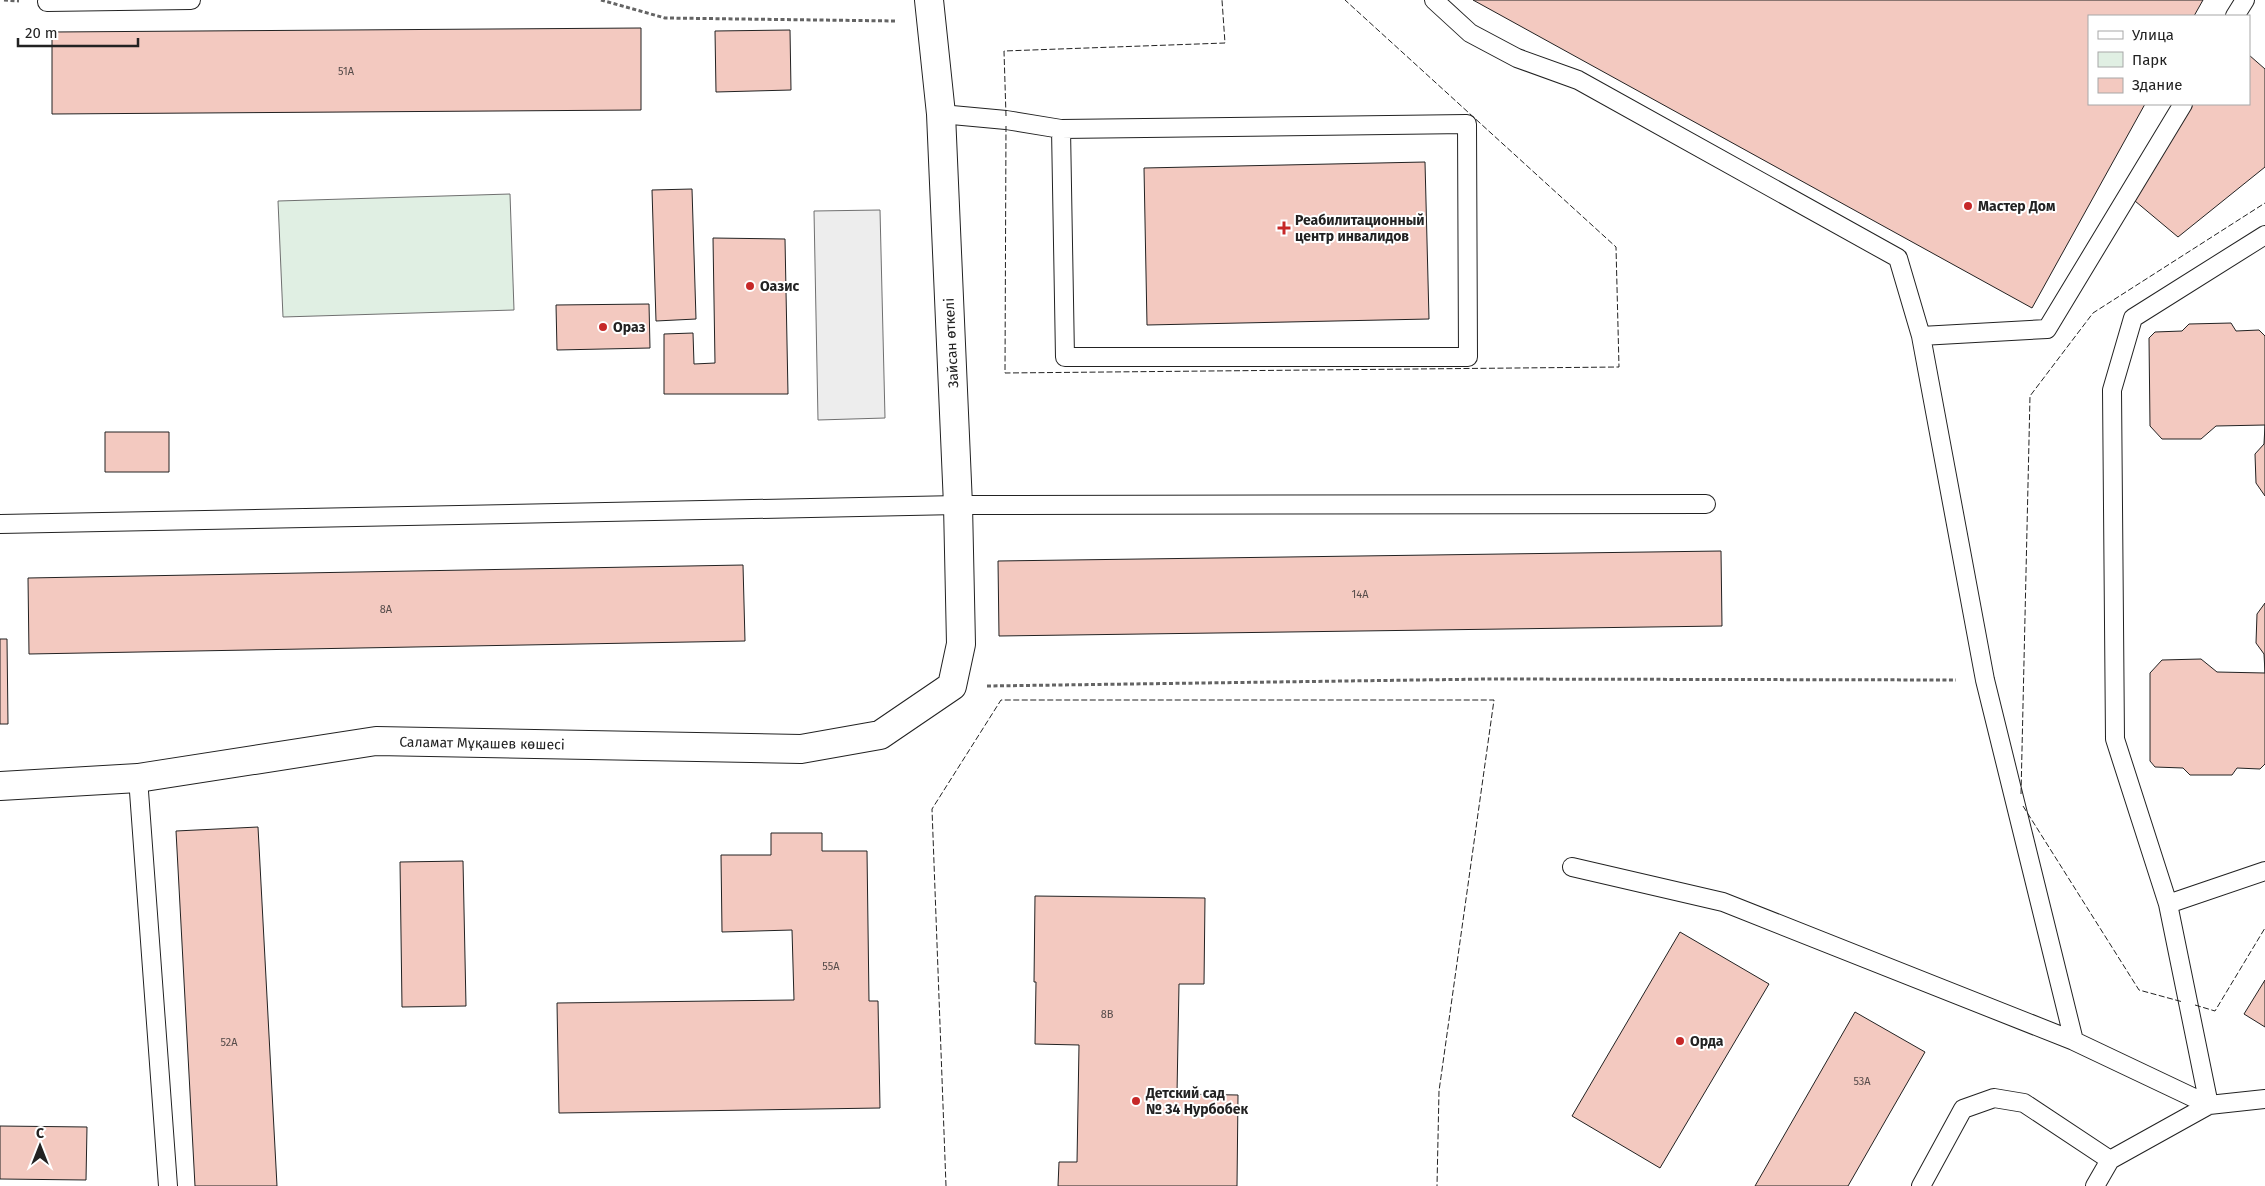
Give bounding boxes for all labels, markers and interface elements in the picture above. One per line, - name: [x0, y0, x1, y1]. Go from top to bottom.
- scale bar: [18, 15, 138, 47]
- legend: [2088, 15, 2250, 105]
- text: 20 m: [25, 24, 58, 42]
- text: Улица: [2132, 26, 2174, 44]
- text: Парк: [2132, 51, 2167, 69]
- house number: 51А: [338, 65, 355, 78]
- text: Здание: [2132, 76, 2182, 94]
- place label: Мастер Дом: [1978, 198, 2055, 215]
- marker: Мастер Дом: [1962, 200, 1974, 212]
- place label: Реабилитационный центр инвалидов: [1295, 212, 1425, 245]
- marker: Реабилитационный центр инвалидов: [1277, 221, 1291, 235]
- place label: Оазис: [760, 278, 799, 295]
- marker: Оазис: [744, 280, 756, 292]
- street label: Зайсан өткелі: [941, 297, 962, 388]
- place label: Ораз: [613, 319, 646, 336]
- marker: Ораз: [597, 321, 609, 333]
- house number: 14А: [1352, 588, 1369, 601]
- house number: 8А: [380, 603, 393, 616]
- street label: Саламат Мұқашев көшесі: [399, 734, 565, 753]
- house number: 55А: [822, 960, 840, 973]
- house number: 8В: [1101, 1008, 1114, 1021]
- place label: Орда: [1690, 1033, 1724, 1050]
- marker: Орда: [1674, 1035, 1686, 1047]
- house number: 52А: [220, 1036, 238, 1049]
- house number: 53А: [1853, 1075, 1871, 1088]
- place label: Детский сад № 34 Нурбобек: [1145, 1085, 1249, 1118]
- marker: Детский сад № 34 Нурбобек: [1130, 1095, 1142, 1107]
- north arrow: [15, 1121, 65, 1171]
- text: С: [36, 1125, 44, 1142]

